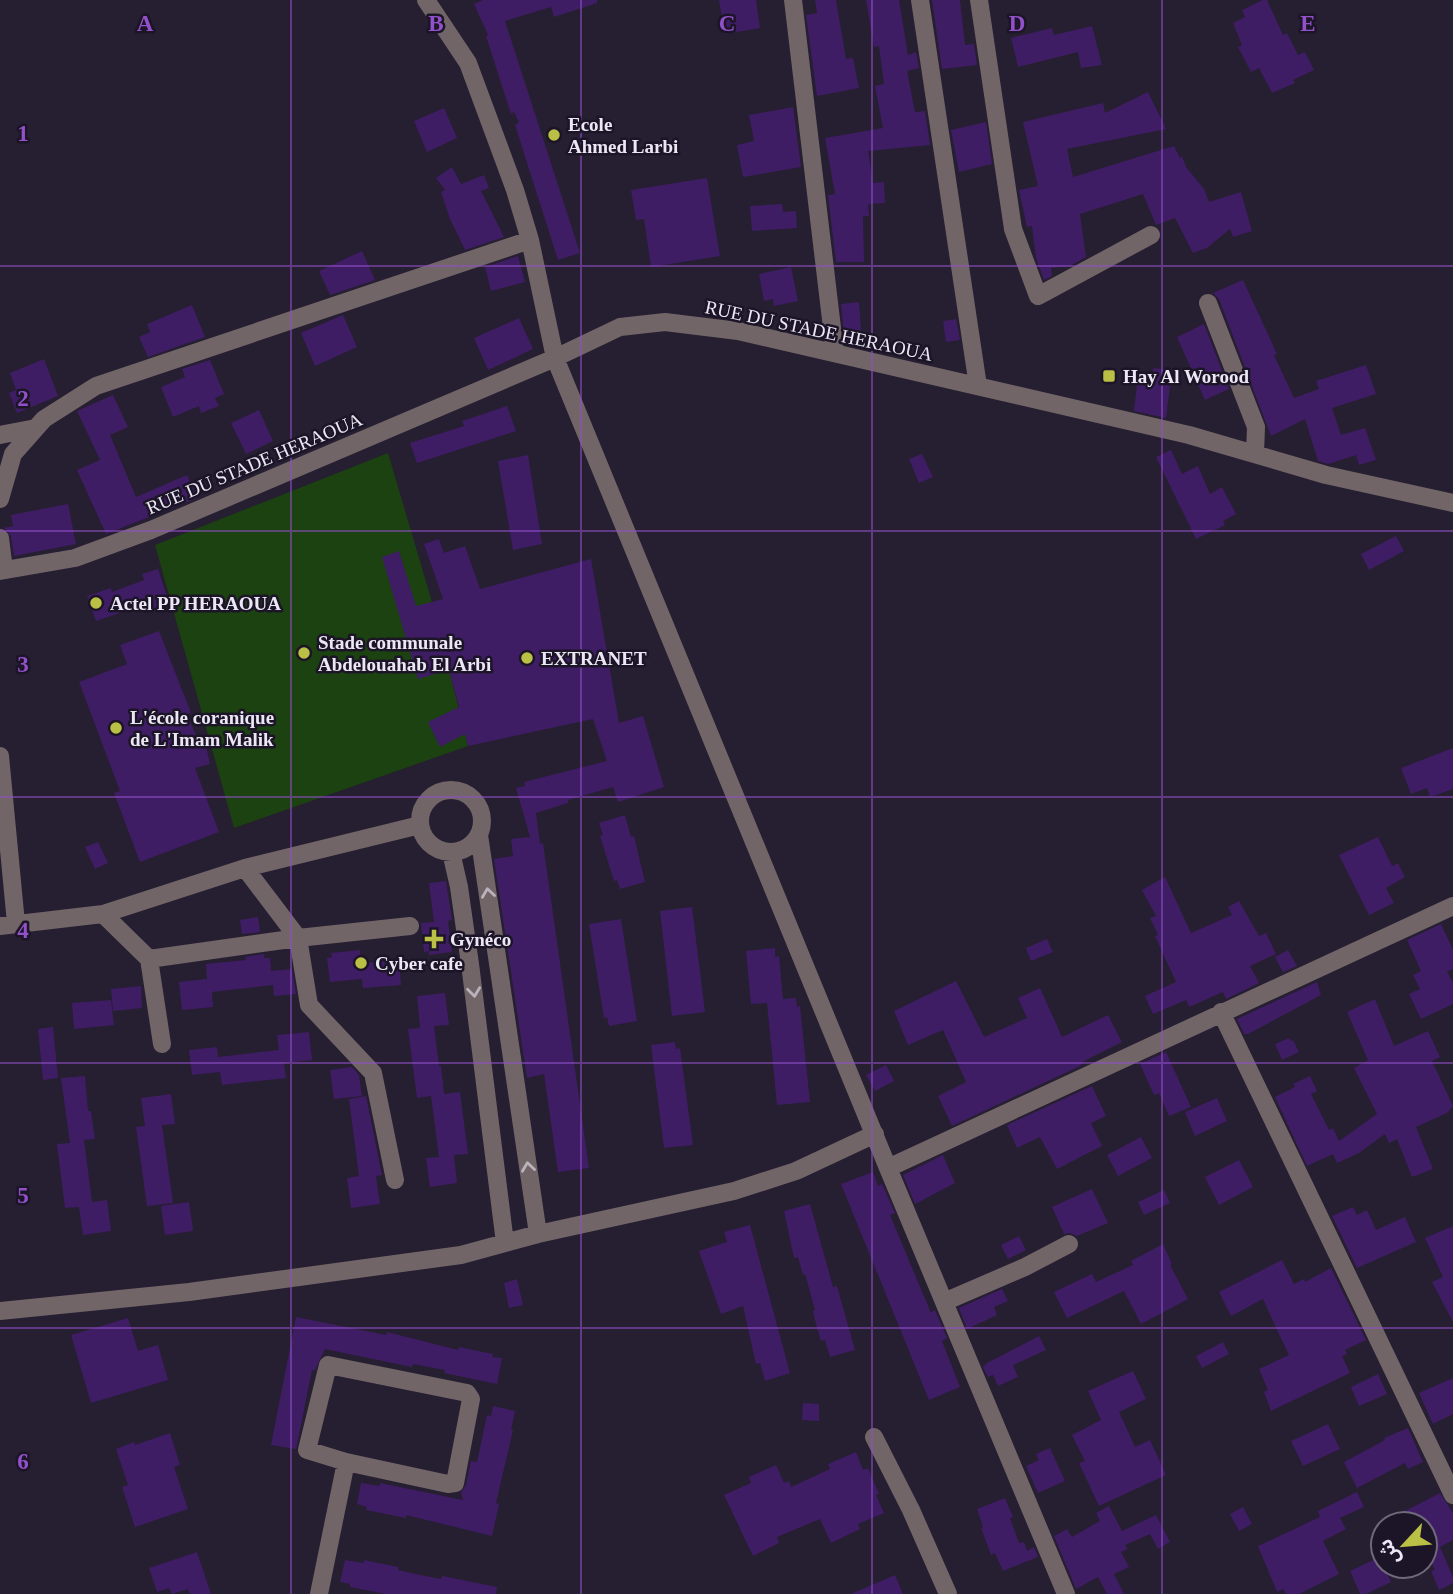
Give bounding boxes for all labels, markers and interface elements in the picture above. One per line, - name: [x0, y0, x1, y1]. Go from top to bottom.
- text: A: [137, 11, 154, 36]
- text: B: [428, 11, 444, 36]
- text: C: [719, 11, 735, 36]
- text: D: [1009, 11, 1025, 36]
- text: E: [1300, 11, 1316, 36]
- place label: Ecole Ahmed Larbi: [568, 114, 678, 157]
- text: 1: [17, 121, 29, 146]
- marker: Ecole Ahmed Larbi: [546, 127, 562, 143]
- street label: RUE DU STADE HERAOUA: [703, 296, 935, 365]
- place label: Hay Al Worood: [1123, 366, 1249, 387]
- marker: Hay Al Worood: [1101, 368, 1117, 384]
- text: 2: [17, 386, 29, 411]
- street label: RUE DU STADE HERAOUA: [143, 408, 365, 519]
- place label: Actel PP HERAOUA: [110, 593, 281, 614]
- marker: Actel PP HERAOUA: [88, 595, 104, 611]
- place label: Stade communale Abdelouahab El Arbi: [318, 632, 491, 675]
- marker: Stade communale Abdelouahab El Arbi: [296, 645, 312, 661]
- place label: EXTRANET: [541, 648, 647, 669]
- marker: EXTRANET: [519, 650, 535, 666]
- text: 3: [17, 652, 29, 677]
- place label: L'école coranique de L'Imam Malik: [130, 707, 274, 750]
- marker: L'école coranique de L'Imam Malik: [108, 720, 124, 736]
- one-way arrow: [481, 887, 496, 899]
- text: 4: [17, 918, 29, 943]
- marker: Gynéco: [424, 929, 444, 949]
- place label: Gynéco: [450, 929, 511, 950]
- place label: Cyber cafe: [375, 953, 463, 974]
- marker: Cyber cafe: [353, 955, 369, 971]
- one-way arrow: [466, 986, 481, 998]
- one-way arrow: [521, 1161, 536, 1172]
- text: 5: [17, 1183, 29, 1208]
- text: 6: [17, 1449, 29, 1474]
- north arrow: [1369, 1510, 1439, 1580]
- text: ش: [1374, 1536, 1404, 1569]

